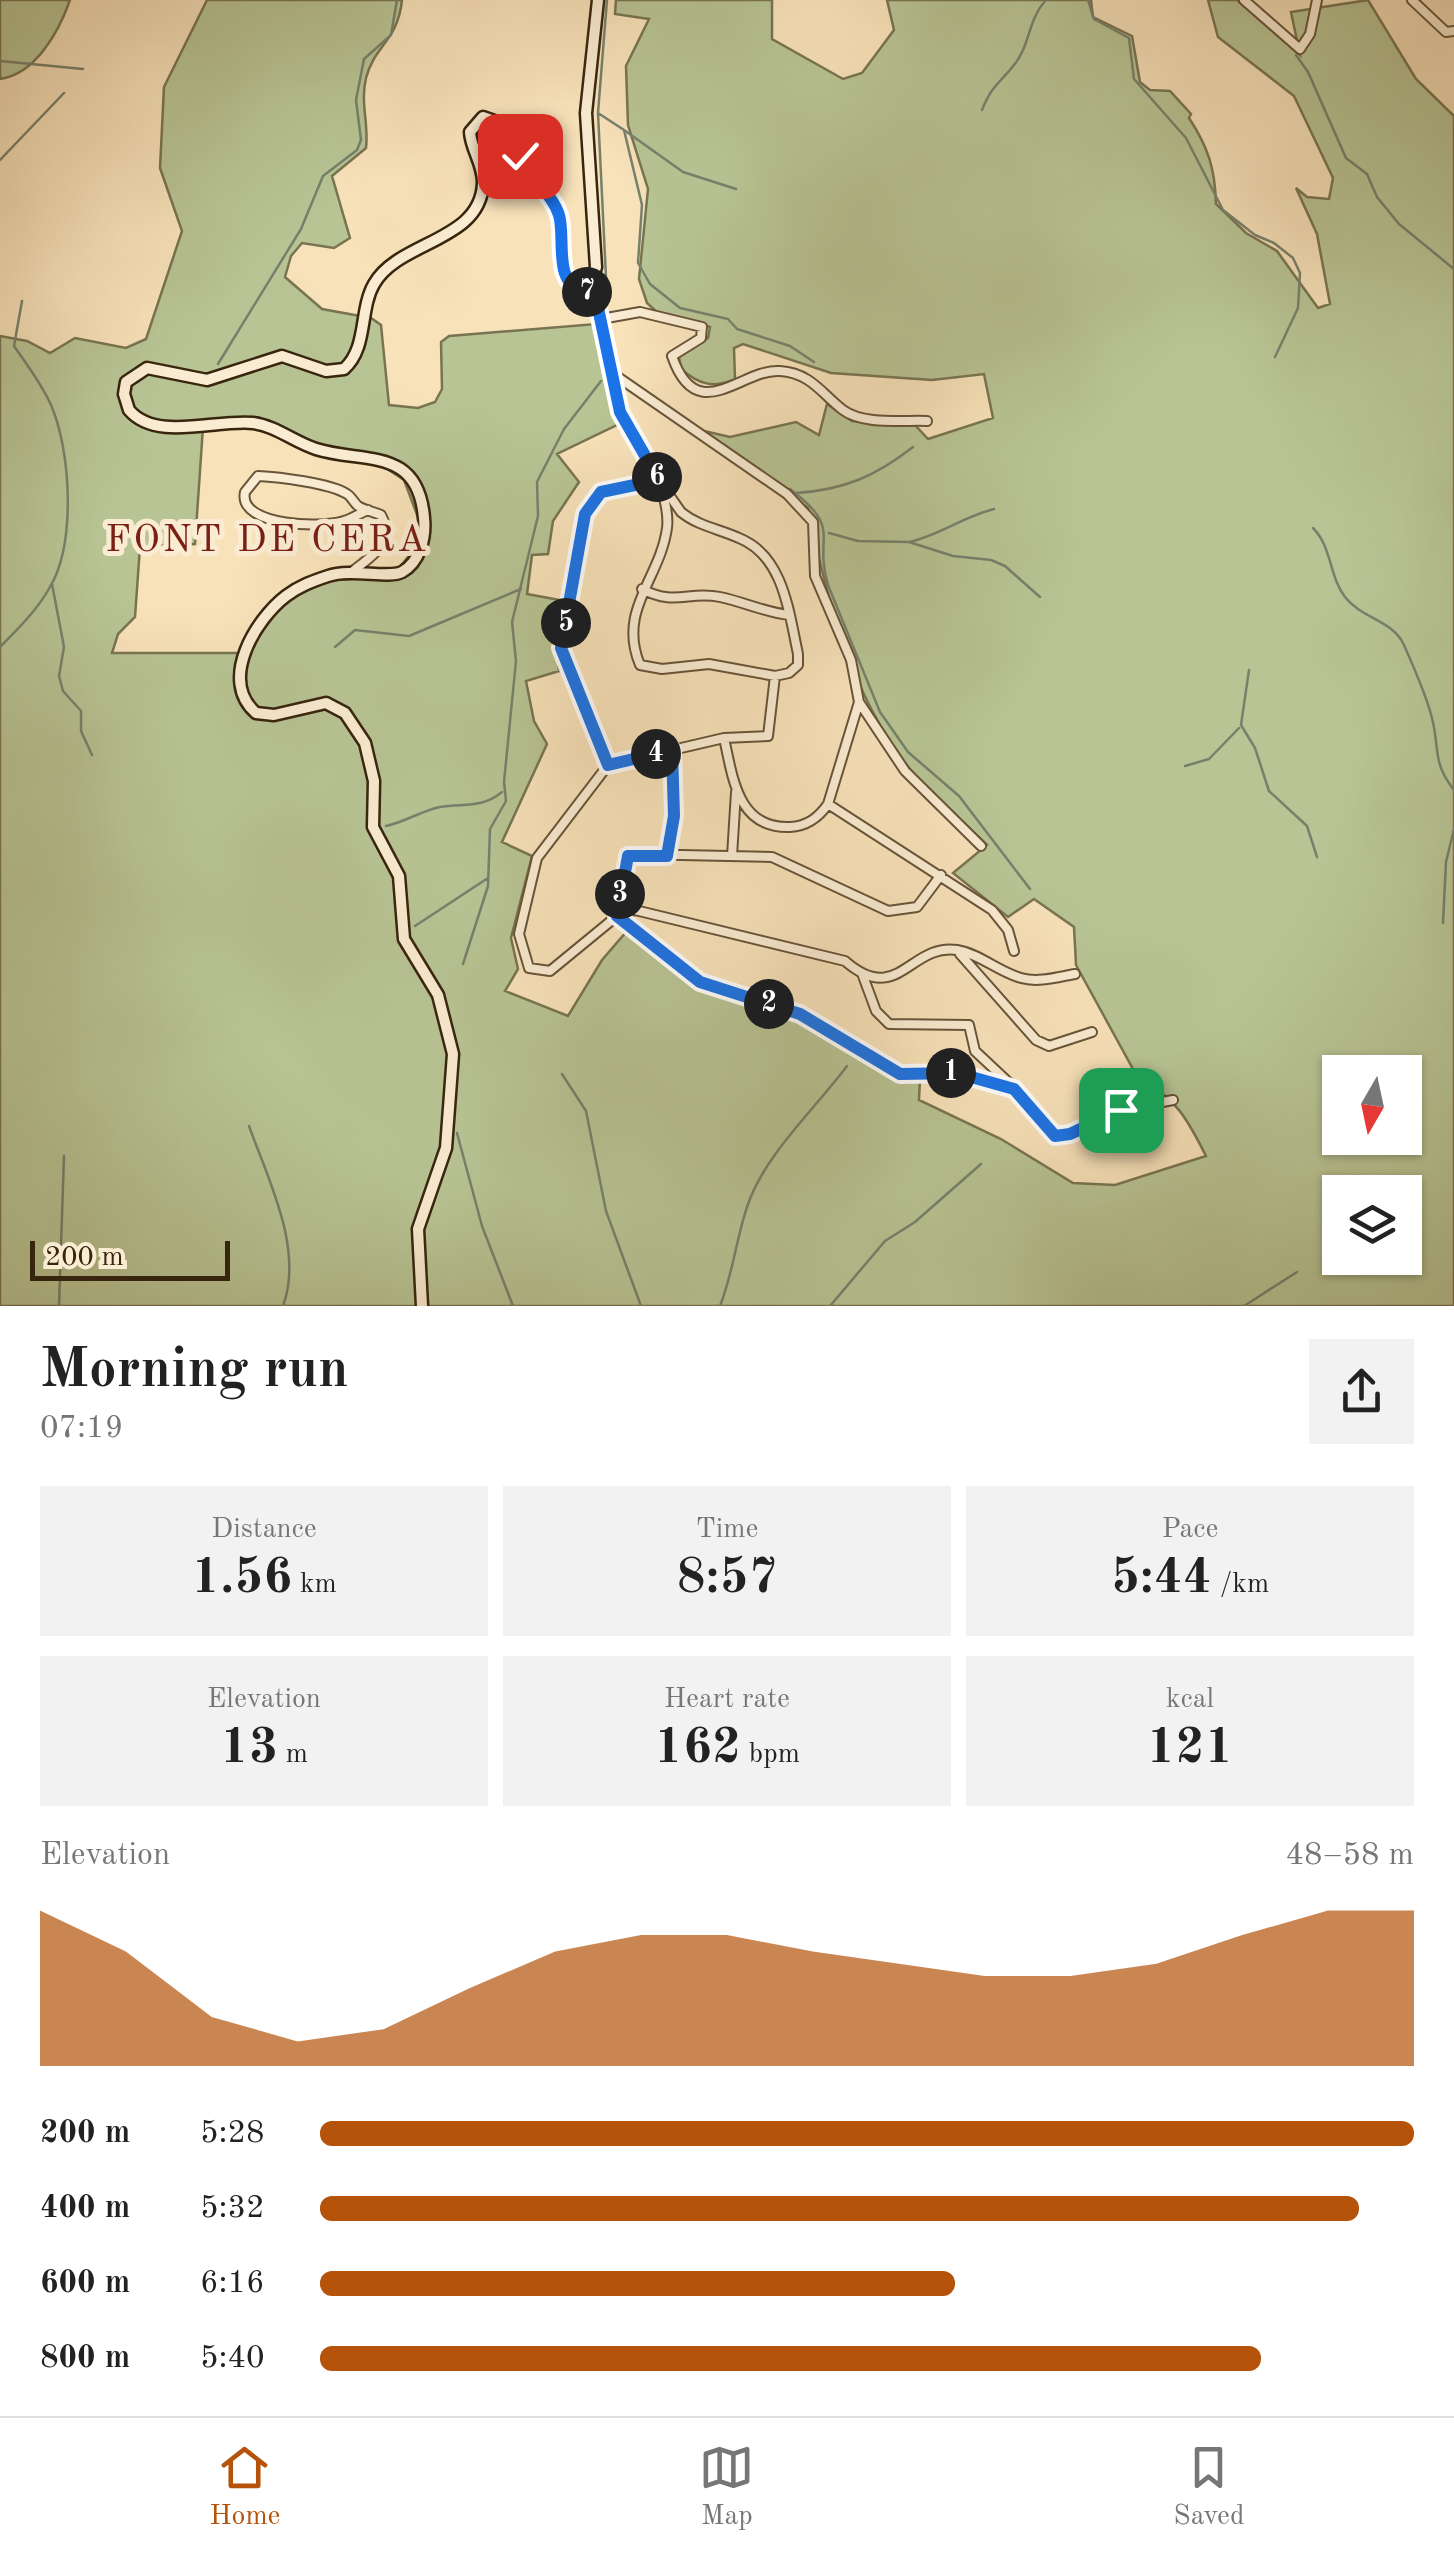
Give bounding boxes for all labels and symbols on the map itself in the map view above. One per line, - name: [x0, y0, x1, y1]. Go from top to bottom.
- pin: [478, 114, 563, 199]
- pin: 7: [562, 267, 612, 317]
- pin: 6: [632, 452, 682, 502]
- district label: FONT DE CERA: [105, 522, 429, 560]
- pin: 5: [541, 598, 591, 648]
- pin: 4: [631, 729, 681, 779]
- pin: 3: [595, 869, 645, 919]
- pin: 2: [744, 979, 794, 1029]
- pin: 1: [926, 1048, 976, 1098]
- north arrow: [1322, 1055, 1422, 1155]
- pin: [1079, 1068, 1164, 1153]
- scale bar: [30, 1236, 230, 1280]

